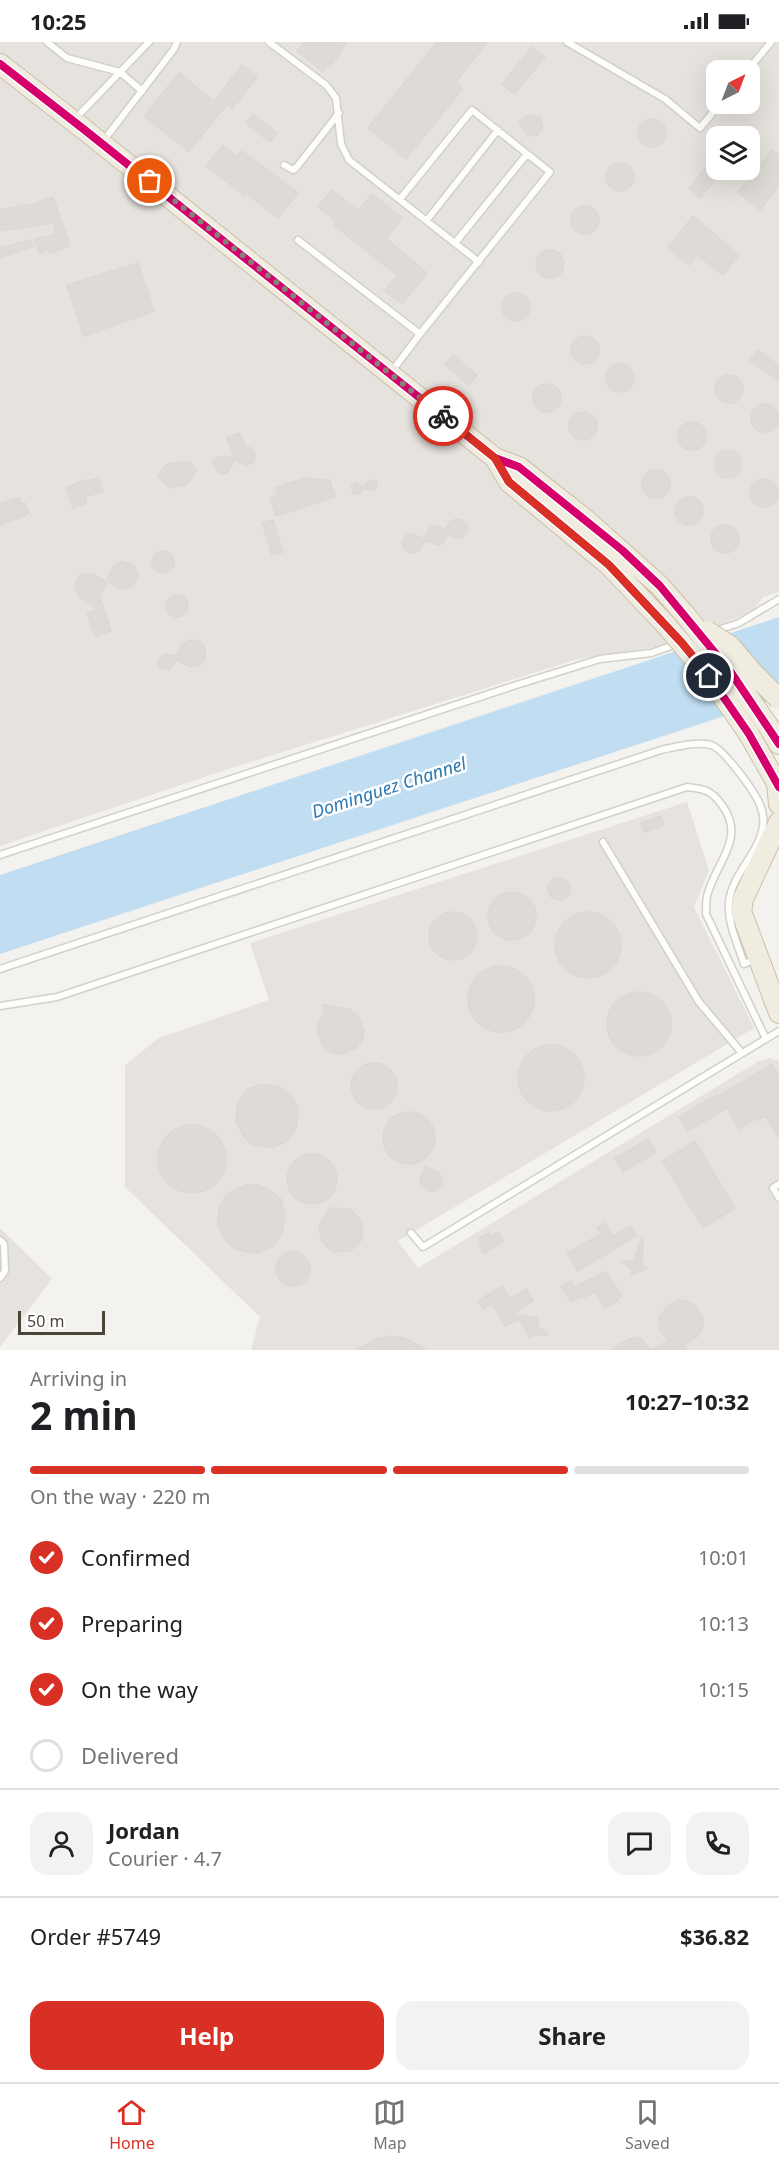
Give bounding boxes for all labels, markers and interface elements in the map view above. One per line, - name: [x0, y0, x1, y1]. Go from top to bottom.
- text: 10:25: [30, 6, 87, 36]
- north arrow: [706, 60, 760, 114]
- map controls: [706, 60, 760, 180]
- button: layers: [706, 126, 760, 180]
- pin: [124, 155, 175, 206]
- icon: bag: [133, 164, 166, 197]
- courier: [413, 386, 473, 446]
- icon: bike: [427, 400, 460, 433]
- pin: [683, 650, 734, 701]
- icon: home: [692, 659, 725, 692]
- water label: Dominguez Channel: [308, 751, 469, 823]
- scale bar: [18, 1308, 105, 1336]
- text: 50 m: [27, 1310, 64, 1332]
- text: Arriving in: [30, 1365, 127, 1392]
- text: 10:27–10:32: [625, 1386, 749, 1416]
- text: 2 min: [30, 1388, 137, 1441]
- text: On the way · 220 m: [30, 1483, 210, 1510]
- icon: check: [30, 1541, 63, 1574]
- text: Confirmed: [81, 1542, 191, 1572]
- text: 10:01: [698, 1544, 749, 1571]
- icon: check: [30, 1607, 63, 1640]
- text: Preparing: [81, 1608, 183, 1638]
- text: 10:13: [698, 1610, 749, 1637]
- icon: check: [30, 1673, 63, 1706]
- text: On the way: [81, 1674, 198, 1704]
- text: 10:15: [698, 1676, 749, 1703]
- text: Delivered: [81, 1740, 179, 1770]
- button: person: [30, 1812, 93, 1875]
- button: chat: [608, 1812, 671, 1875]
- button: phone: [686, 1812, 749, 1875]
- text: Jordan: [108, 1815, 180, 1845]
- text: Courier · 4.7: [108, 1845, 222, 1872]
- text: Order #5749: [30, 1921, 161, 1951]
- text: $36.82: [680, 1921, 749, 1951]
- button: Help: [30, 2001, 384, 2070]
- button: Share: [396, 2001, 749, 2070]
- tab: Home: [109, 2096, 155, 2154]
- tab: Map: [373, 2096, 407, 2154]
- tab: Saved: [625, 2096, 670, 2154]

